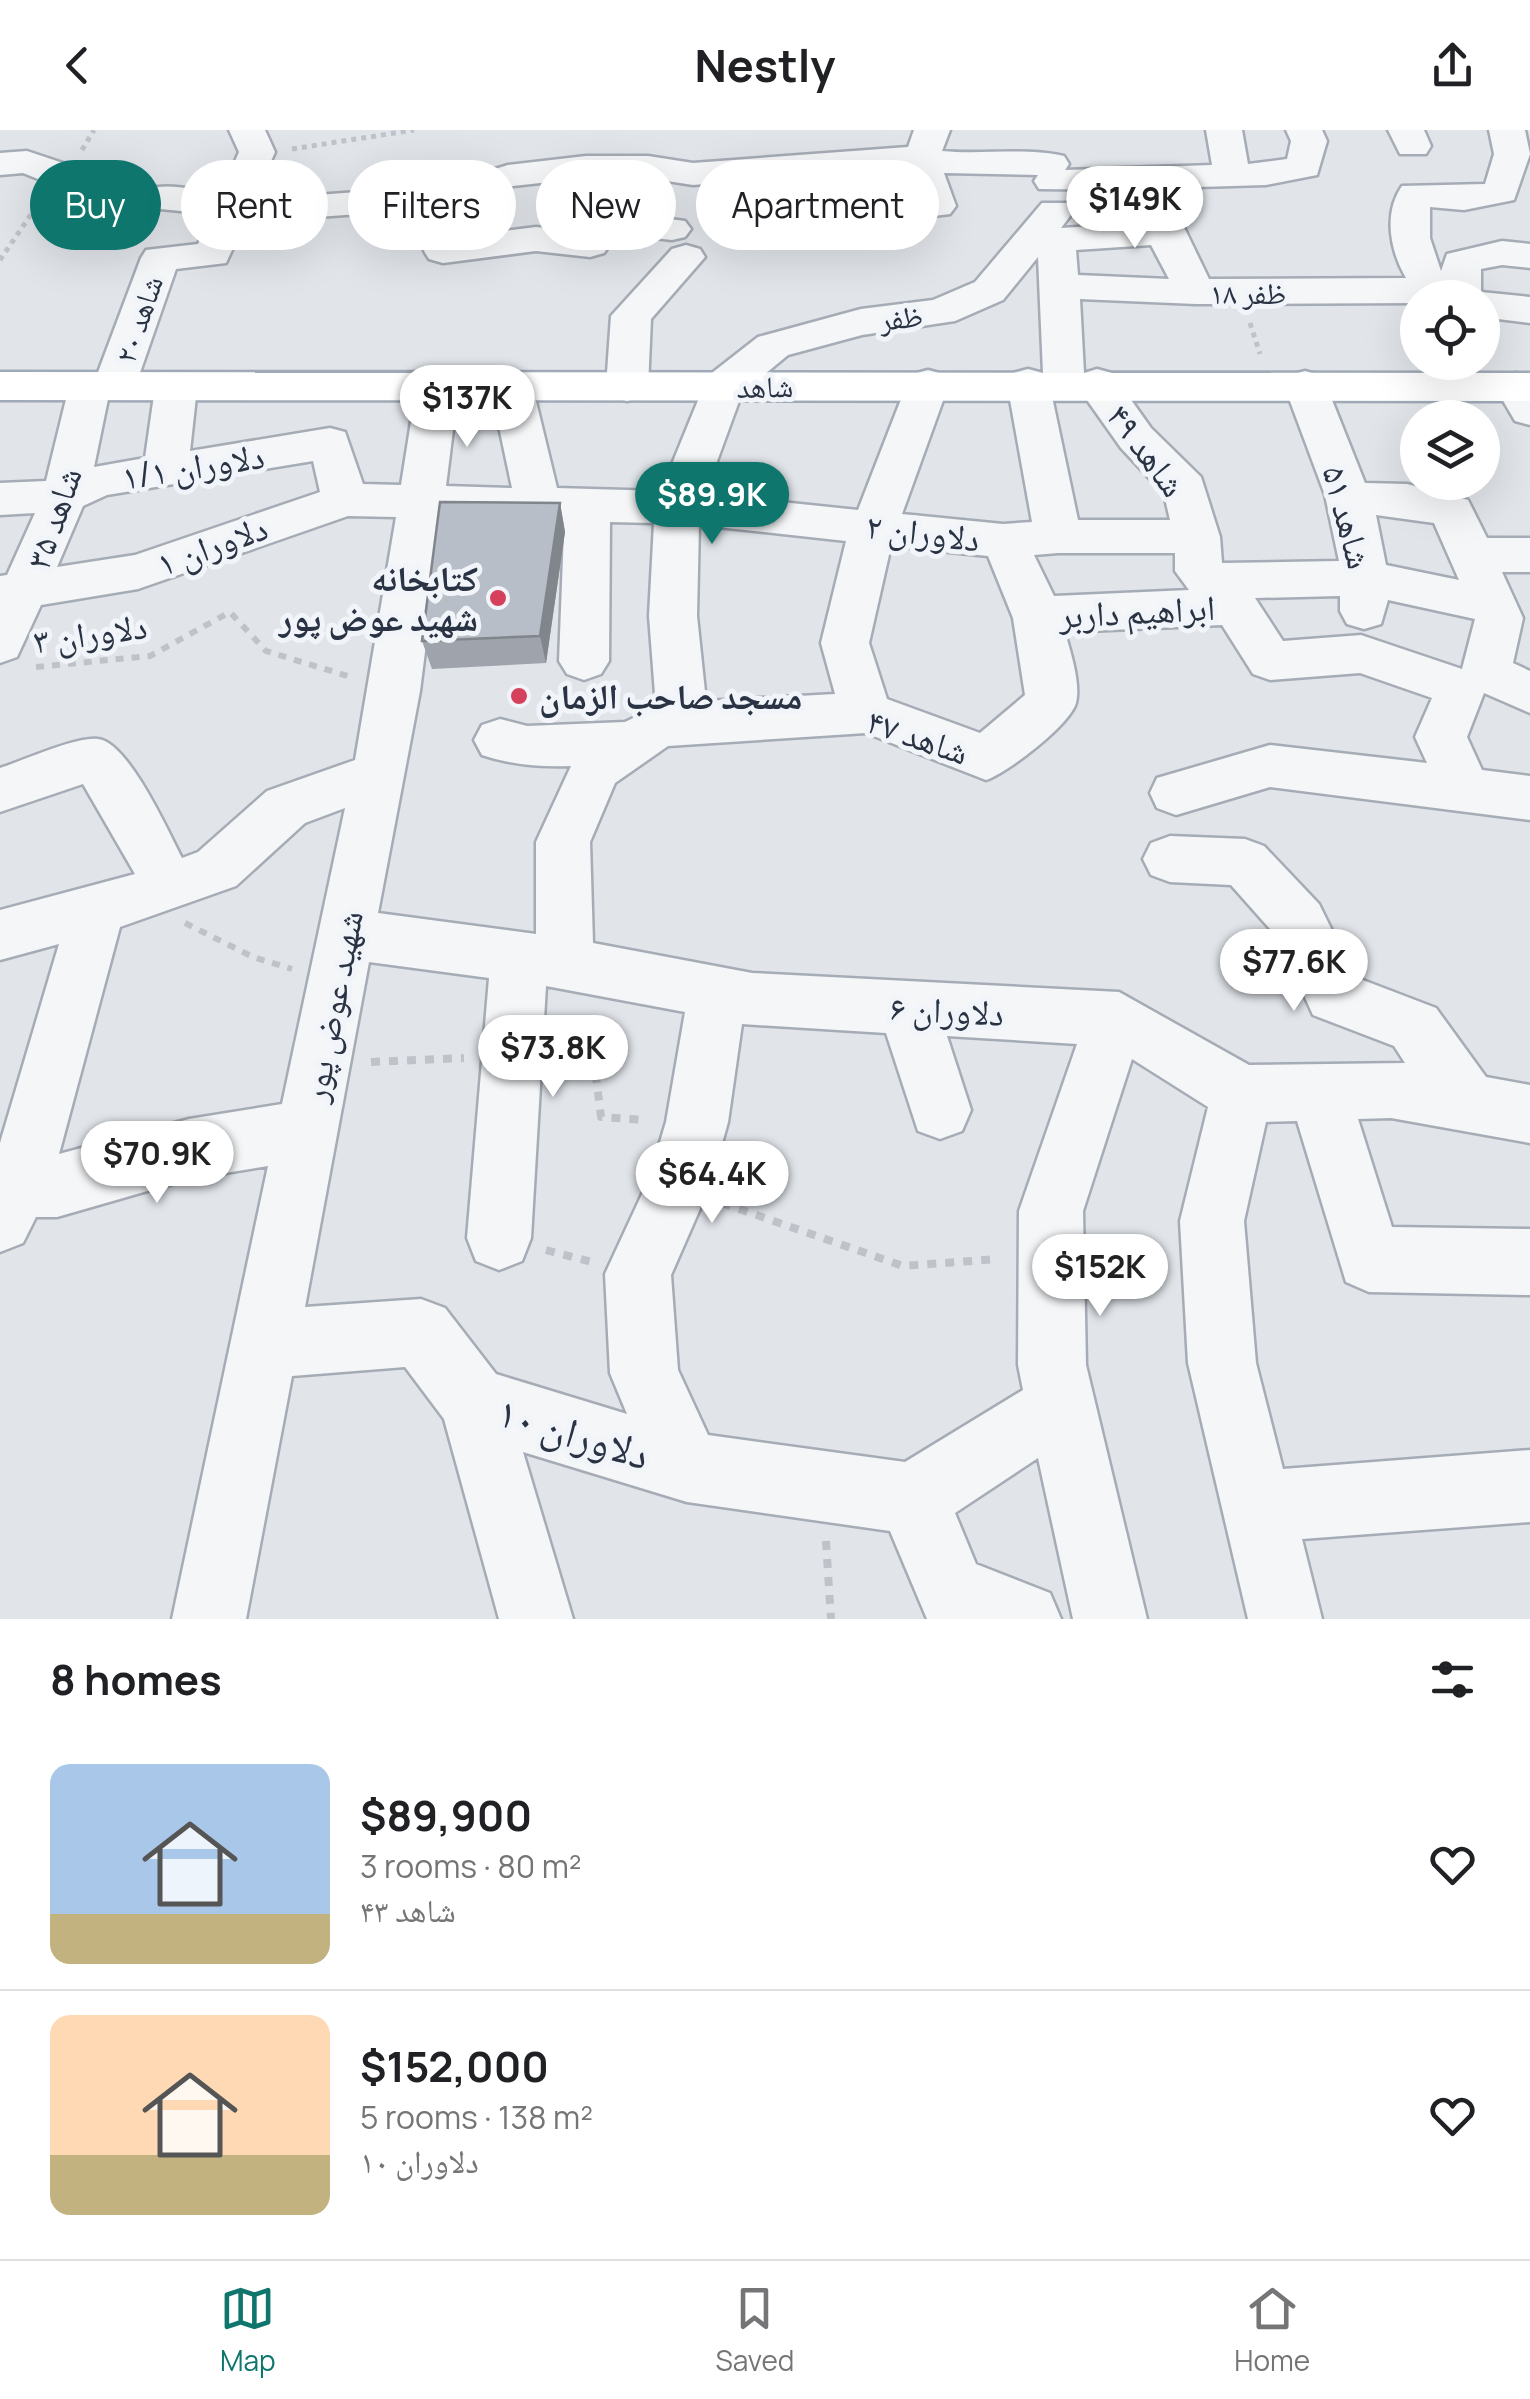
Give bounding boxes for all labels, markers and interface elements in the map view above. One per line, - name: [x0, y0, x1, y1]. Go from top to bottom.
- text: Nestly: [694, 34, 836, 96]
- icon: back: [50, 38, 105, 93]
- icon: share: [1425, 38, 1480, 93]
- chip: Buy: [30, 160, 161, 250]
- chip: Rent: [181, 160, 328, 250]
- chip: Filters: [348, 160, 516, 250]
- chip: New: [536, 160, 676, 250]
- chip: Apartment: [696, 160, 939, 250]
- pin: $149K: [1065, 166, 1205, 251]
- text: $149K: [1088, 176, 1182, 220]
- street label: شاهد ۲۰: [104, 270, 172, 368]
- street label: ظفر ۱۸: [1210, 272, 1286, 313]
- map controls: [1400, 280, 1500, 500]
- button: locate: [1400, 280, 1500, 380]
- street label: ظفر: [876, 294, 925, 340]
- pin: $137K: [397, 365, 537, 450]
- street label: شاهد: [736, 365, 794, 407]
- text: $137K: [422, 375, 512, 419]
- street label: شاهد ۴۹: [1096, 394, 1198, 506]
- button: layers: [1400, 400, 1500, 500]
- street label: دلاوران ۱/۱: [118, 431, 268, 501]
- street label: شاهد ۵۱: [1311, 460, 1385, 574]
- street label: شاهد ۳۵: [13, 461, 93, 575]
- pin: $89.9K: [631, 462, 793, 547]
- text: $89.9K: [657, 472, 767, 516]
- street label: دلاوران ۲: [863, 501, 983, 563]
- street label: دلاوران ۱: [150, 503, 274, 587]
- place label: کتابخانه شهید عوض پور: [277, 554, 478, 642]
- street label: ابراهیم داربر: [1057, 583, 1216, 639]
- marker: کتابخانه شهید عوض پور: [487, 587, 509, 609]
- street label: دلاوران ۳: [30, 601, 150, 665]
- place label: مسجد صاحب الزمان: [539, 672, 802, 720]
- marker: مسجد صاحب الزمان: [508, 685, 530, 707]
- street label: شاهد ۴۷: [861, 696, 975, 776]
- street label: شهید عوض پور: [290, 906, 374, 1107]
- pin: $77.6K: [1213, 929, 1375, 1014]
- text: $77.6K: [1242, 939, 1346, 983]
- street label: دلاوران ۶: [889, 983, 1005, 1037]
- pin: $73.8K: [472, 1015, 634, 1100]
- text: $73.8K: [500, 1025, 606, 1069]
- pin: $70.9K: [76, 1121, 238, 1206]
- text: $70.9K: [103, 1131, 211, 1175]
- pin: $64.4K: [631, 1141, 793, 1226]
- text: $64.4K: [658, 1151, 766, 1195]
- pin: $152K: [1030, 1234, 1170, 1319]
- text: $152K: [1054, 1244, 1146, 1288]
- street label: دلاوران ۱۰: [491, 1381, 657, 1483]
- text: 8 homes: [50, 1650, 222, 1708]
- icon: filters: [1425, 1652, 1480, 1707]
- text: $89,900: [360, 1786, 532, 1844]
- icon: home: [130, 1804, 250, 1924]
- icon: heart: [1425, 1837, 1480, 1892]
- text: 3 rooms · 80 m²: [360, 1844, 582, 1888]
- text: شاهد ۴۳: [360, 1888, 456, 1932]
- text: $152,000: [360, 2037, 549, 2095]
- icon: home: [130, 2055, 250, 2175]
- icon: heart: [1425, 2088, 1480, 2143]
- text: 5 rooms · 138 m²: [360, 2095, 593, 2139]
- text: دلاوران ۱۰: [360, 2139, 479, 2183]
- tab: Map: [220, 2281, 276, 2379]
- tab: Saved: [716, 2281, 794, 2379]
- tab: Home: [1234, 2281, 1310, 2379]

